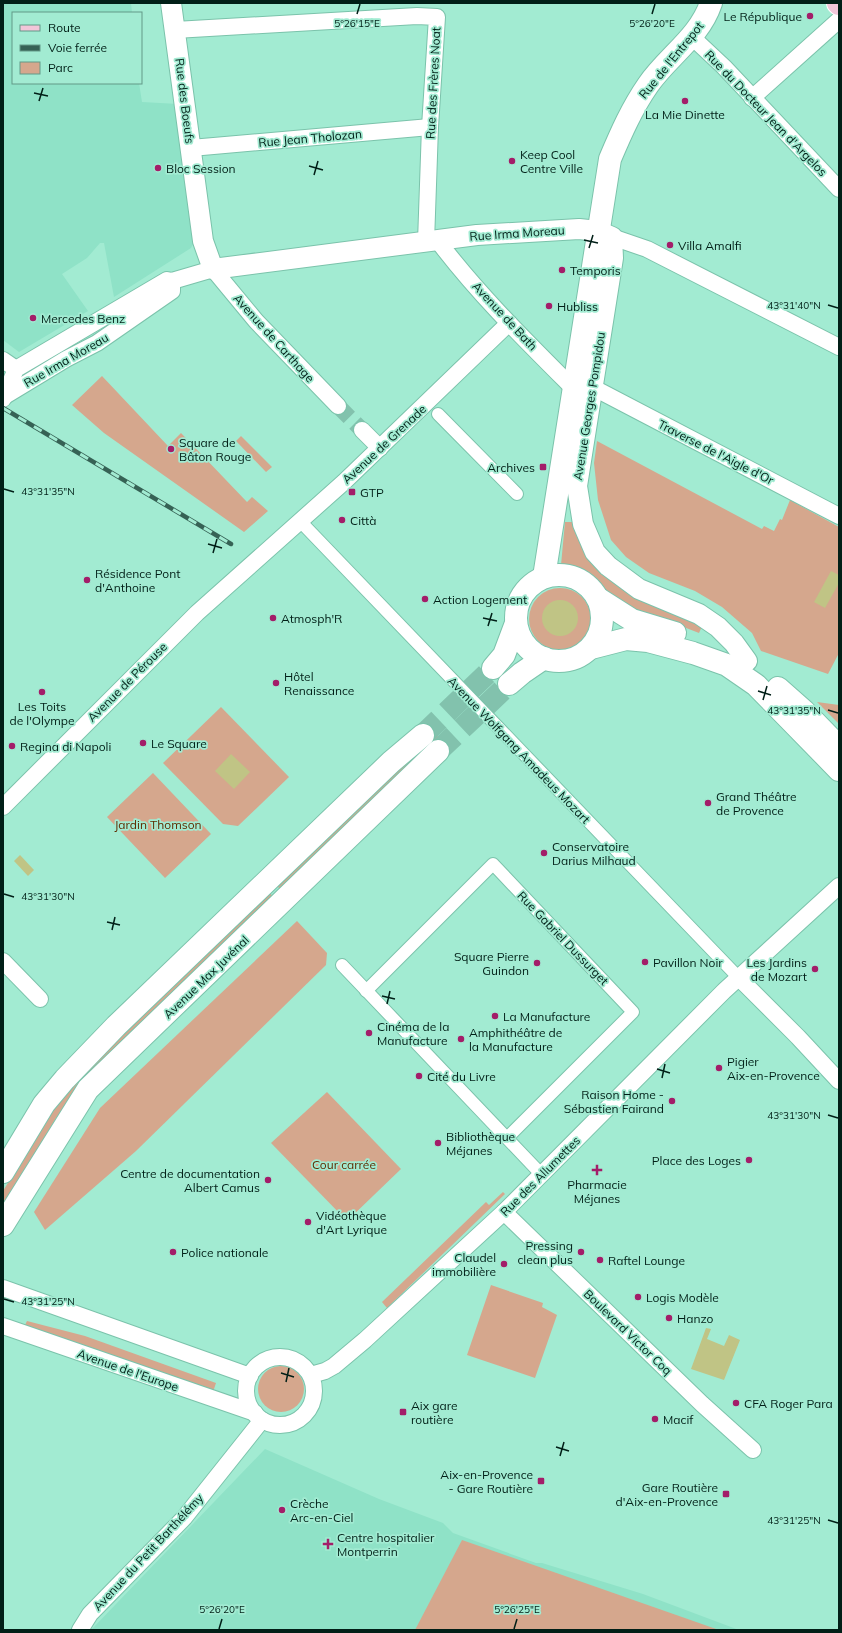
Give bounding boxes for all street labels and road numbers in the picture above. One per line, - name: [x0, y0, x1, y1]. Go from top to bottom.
- street label: Rue de l'Entrepot: [635, 19, 707, 101]
- street label: Rue des Frères Noat: [423, 27, 443, 139]
- street label: Rue du Docteur Jean d'Argelos: [702, 47, 830, 179]
- street label: Rue des Boeufs: [172, 57, 198, 145]
- street label: Rue Jean Tholozan: [258, 126, 362, 150]
- street label: Rue Irma Moreau: [469, 222, 565, 244]
- street label: Avenue de Bath: [469, 279, 541, 353]
- street label: Avenue de Carthage: [230, 291, 318, 385]
- street label: Rue Irma Moreau: [21, 330, 111, 390]
- street label: Avenue Georges Pompidou: [570, 331, 608, 481]
- street label: Avenue de Grenade: [339, 401, 429, 487]
- street label: Traverse de l'Aigle d'Or: [656, 416, 777, 488]
- street label: Avenue de Pérouse: [84, 639, 170, 725]
- street label: Avenue Wolfgang Amadeus Mozart: [445, 673, 593, 827]
- street label: Rue Gabriel Dussurget: [514, 888, 612, 988]
- street label: Avenue Max Juvénal: [160, 932, 252, 1022]
- street label: Rue des Allumettes: [497, 1133, 583, 1219]
- street label: Boulevard Victor Coq: [581, 1286, 675, 1378]
- street label: Avenue de l'Europe: [75, 1346, 181, 1394]
- street label: Avenue du Petit Barthélémy: [90, 1490, 207, 1614]

